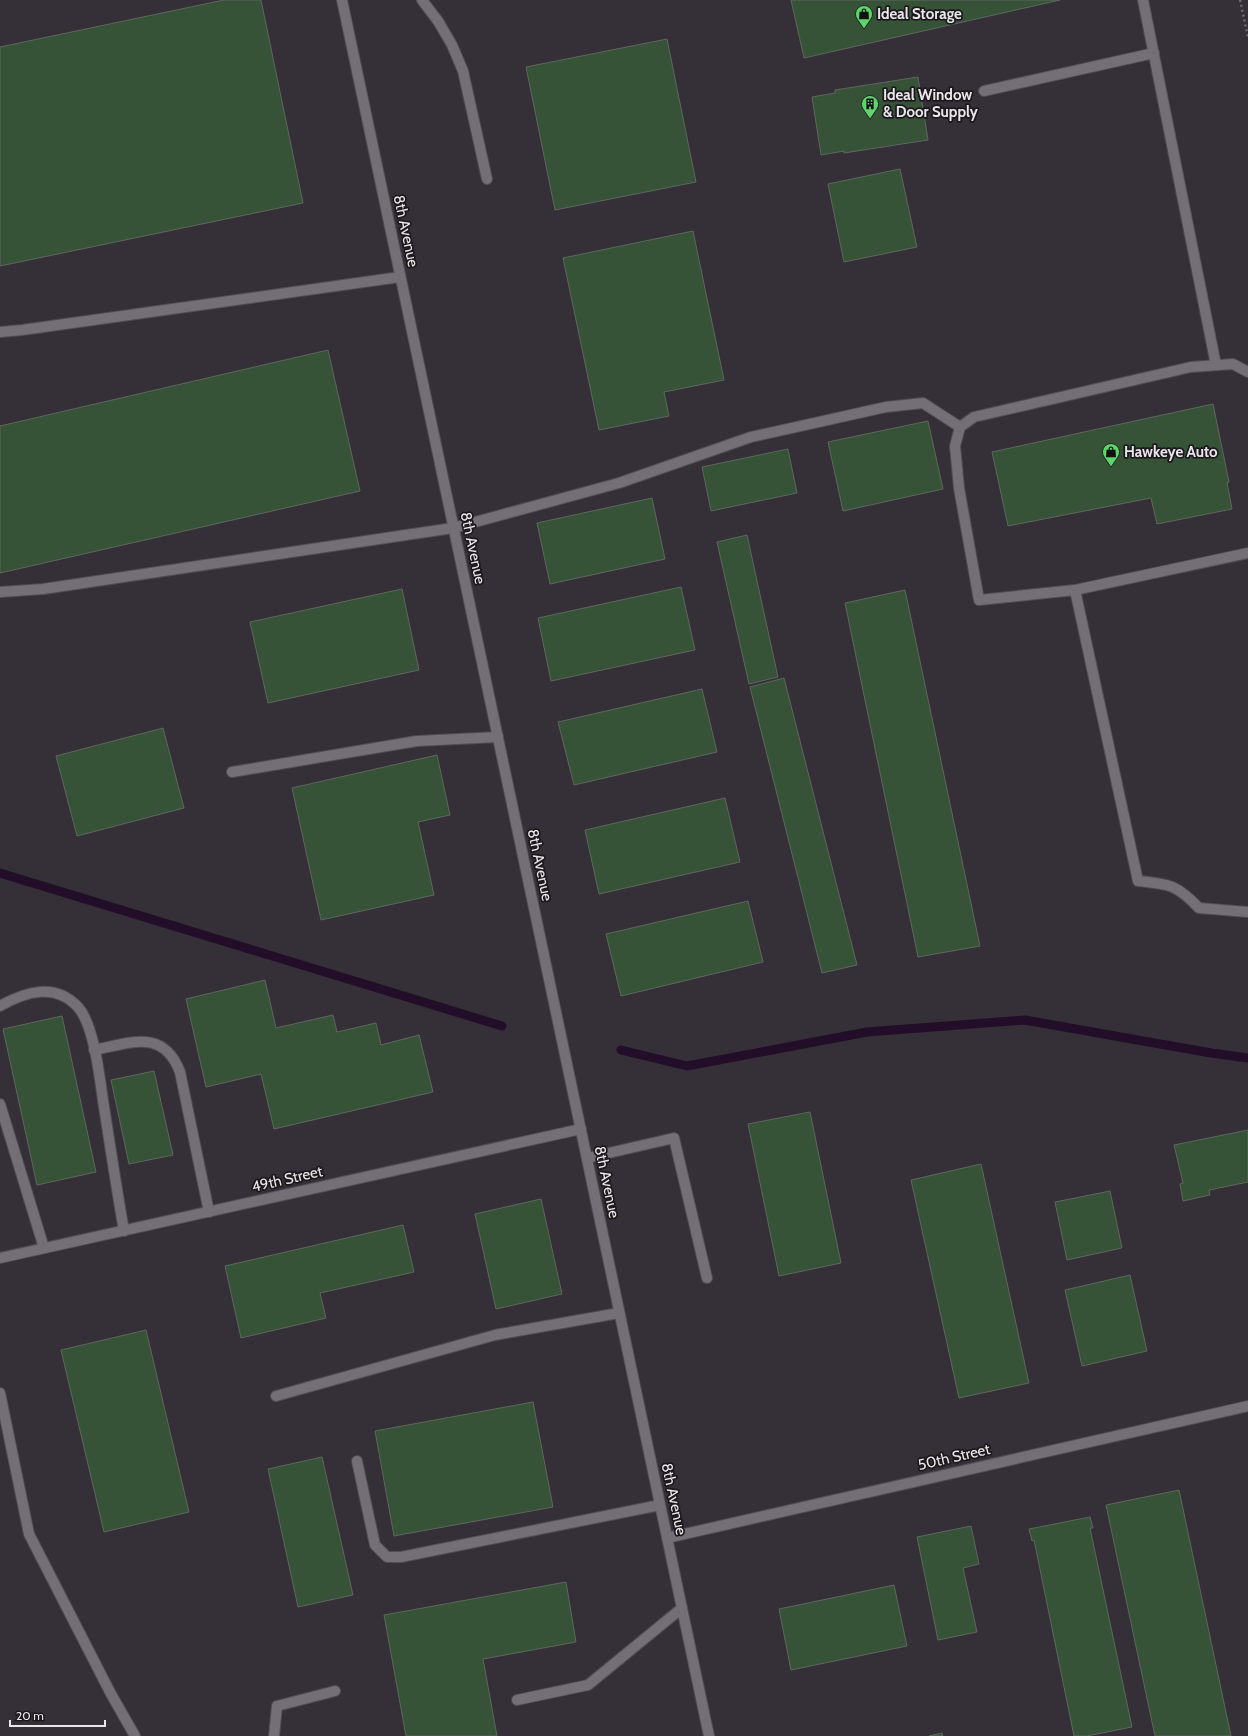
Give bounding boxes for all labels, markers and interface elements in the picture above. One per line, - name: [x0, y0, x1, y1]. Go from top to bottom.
- shop icon: Ideal Storage: [854, 4, 874, 29]
- place label: Ideal Storage: [877, 5, 962, 23]
- place label: Ideal Window & Door Supply: [883, 86, 979, 121]
- building icon: Ideal Window & Door Supply: [860, 94, 880, 119]
- street label: 8th Avenue: [390, 193, 422, 269]
- shop icon: Hawkeye Auto: [1101, 442, 1121, 467]
- place label: Hawkeye Auto: [1124, 443, 1218, 461]
- street label: 8th Avenue: [457, 510, 489, 586]
- street label: 8th Avenue: [524, 827, 556, 903]
- street label: 8th Avenue: [591, 1144, 623, 1220]
- street label: 49th Street: [250, 1162, 324, 1196]
- street label: 50th Street: [916, 1440, 992, 1474]
- street label: 8th Avenue: [658, 1461, 690, 1537]
- scale bar: [10, 1702, 105, 1728]
- text: 20 m: [16, 1708, 44, 1723]

